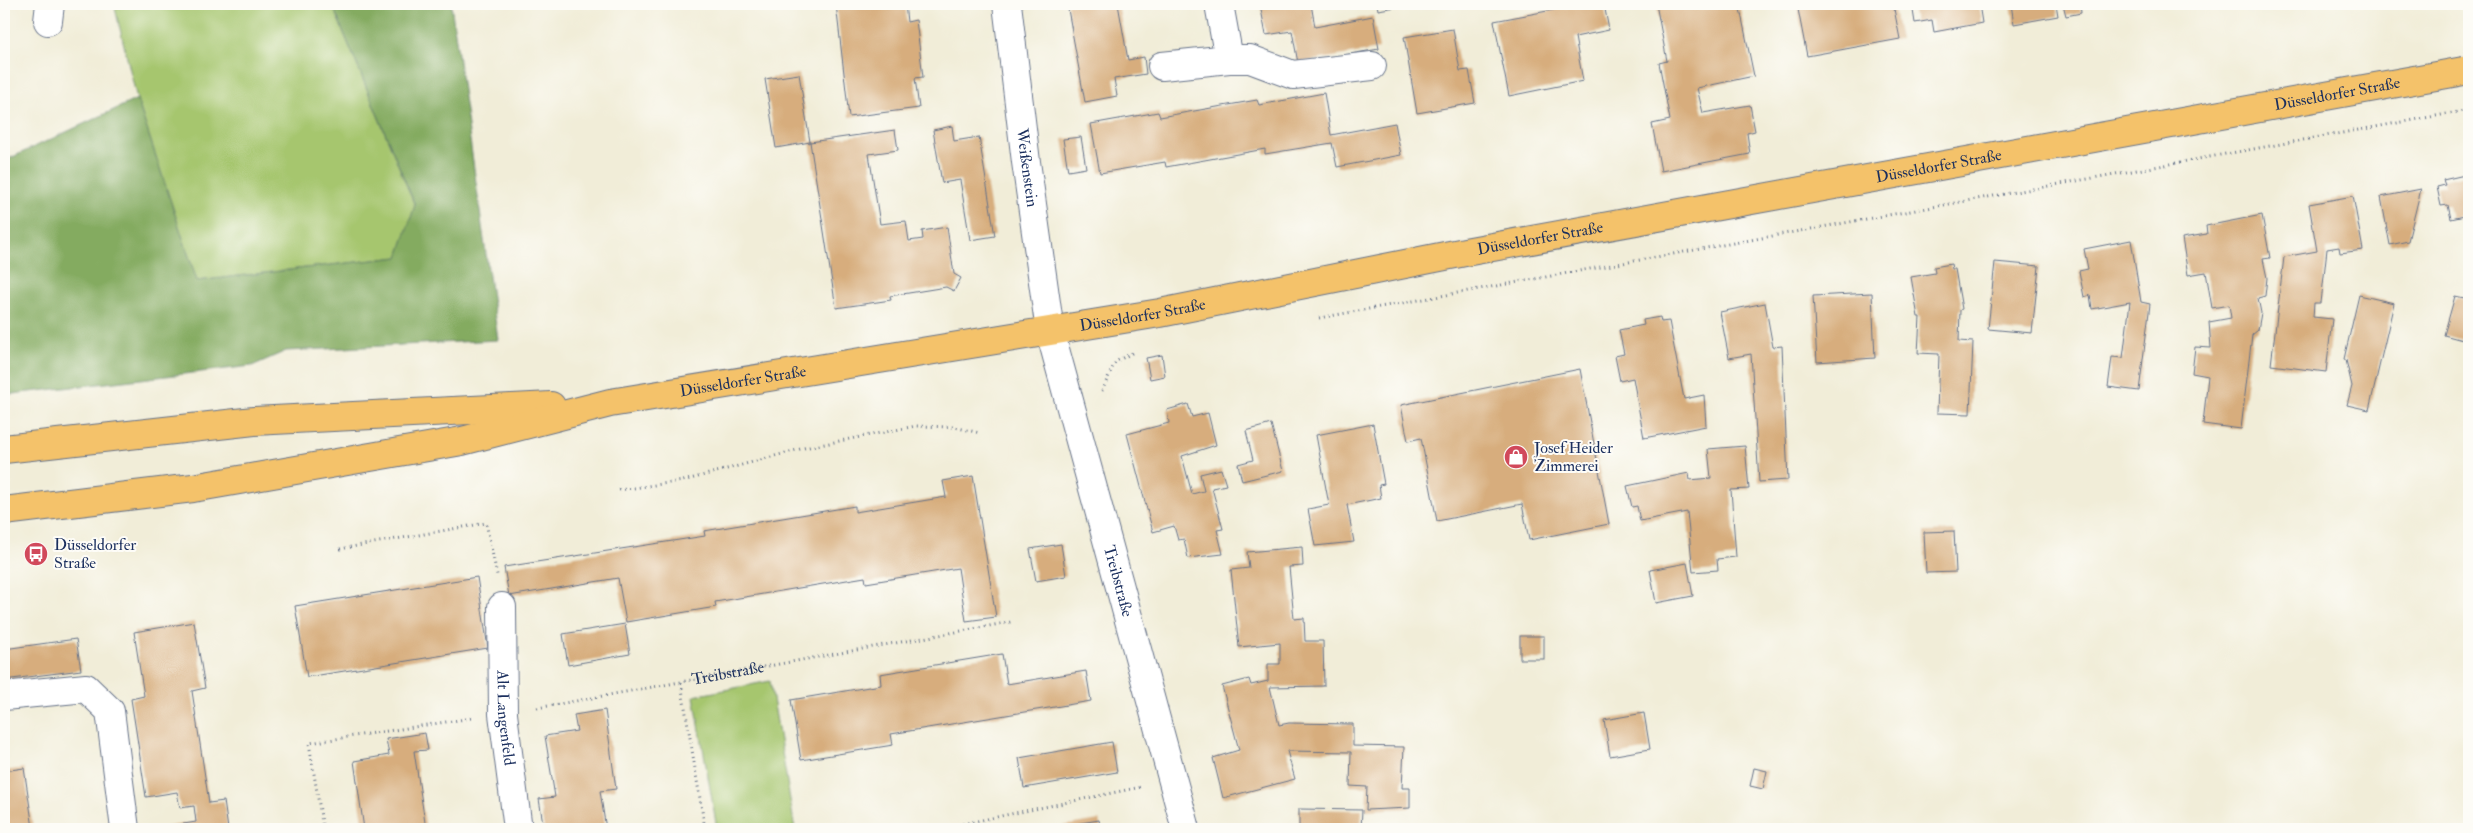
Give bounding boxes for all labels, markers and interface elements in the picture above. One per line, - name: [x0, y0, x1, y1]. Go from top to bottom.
- street label: Düsseldorfer Straße: [2273, 73, 2402, 115]
- street label: Weißenstein: [1012, 126, 1042, 208]
- street label: Düsseldorfer Straße: [1874, 145, 2004, 187]
- street label: Düsseldorfer Straße: [1476, 217, 1605, 260]
- street label: Düsseldorfer Straße: [1078, 294, 1208, 336]
- street label: Düsseldorfer Straße: [678, 361, 808, 401]
- place label: Josef Heider Zimmerei: [1533, 438, 1613, 476]
- shop icon: Josef Heider Zimmerei: [1503, 444, 1529, 470]
- place label: Düsseldorfer Straße: [54, 535, 136, 573]
- bus stop icon: Düsseldorfer Straße: [23, 541, 49, 567]
- street label: Treibstraße: [1099, 543, 1138, 619]
- street label: Treibstraße: [690, 657, 766, 690]
- street label: Alt Langenfeld: [493, 669, 520, 767]

